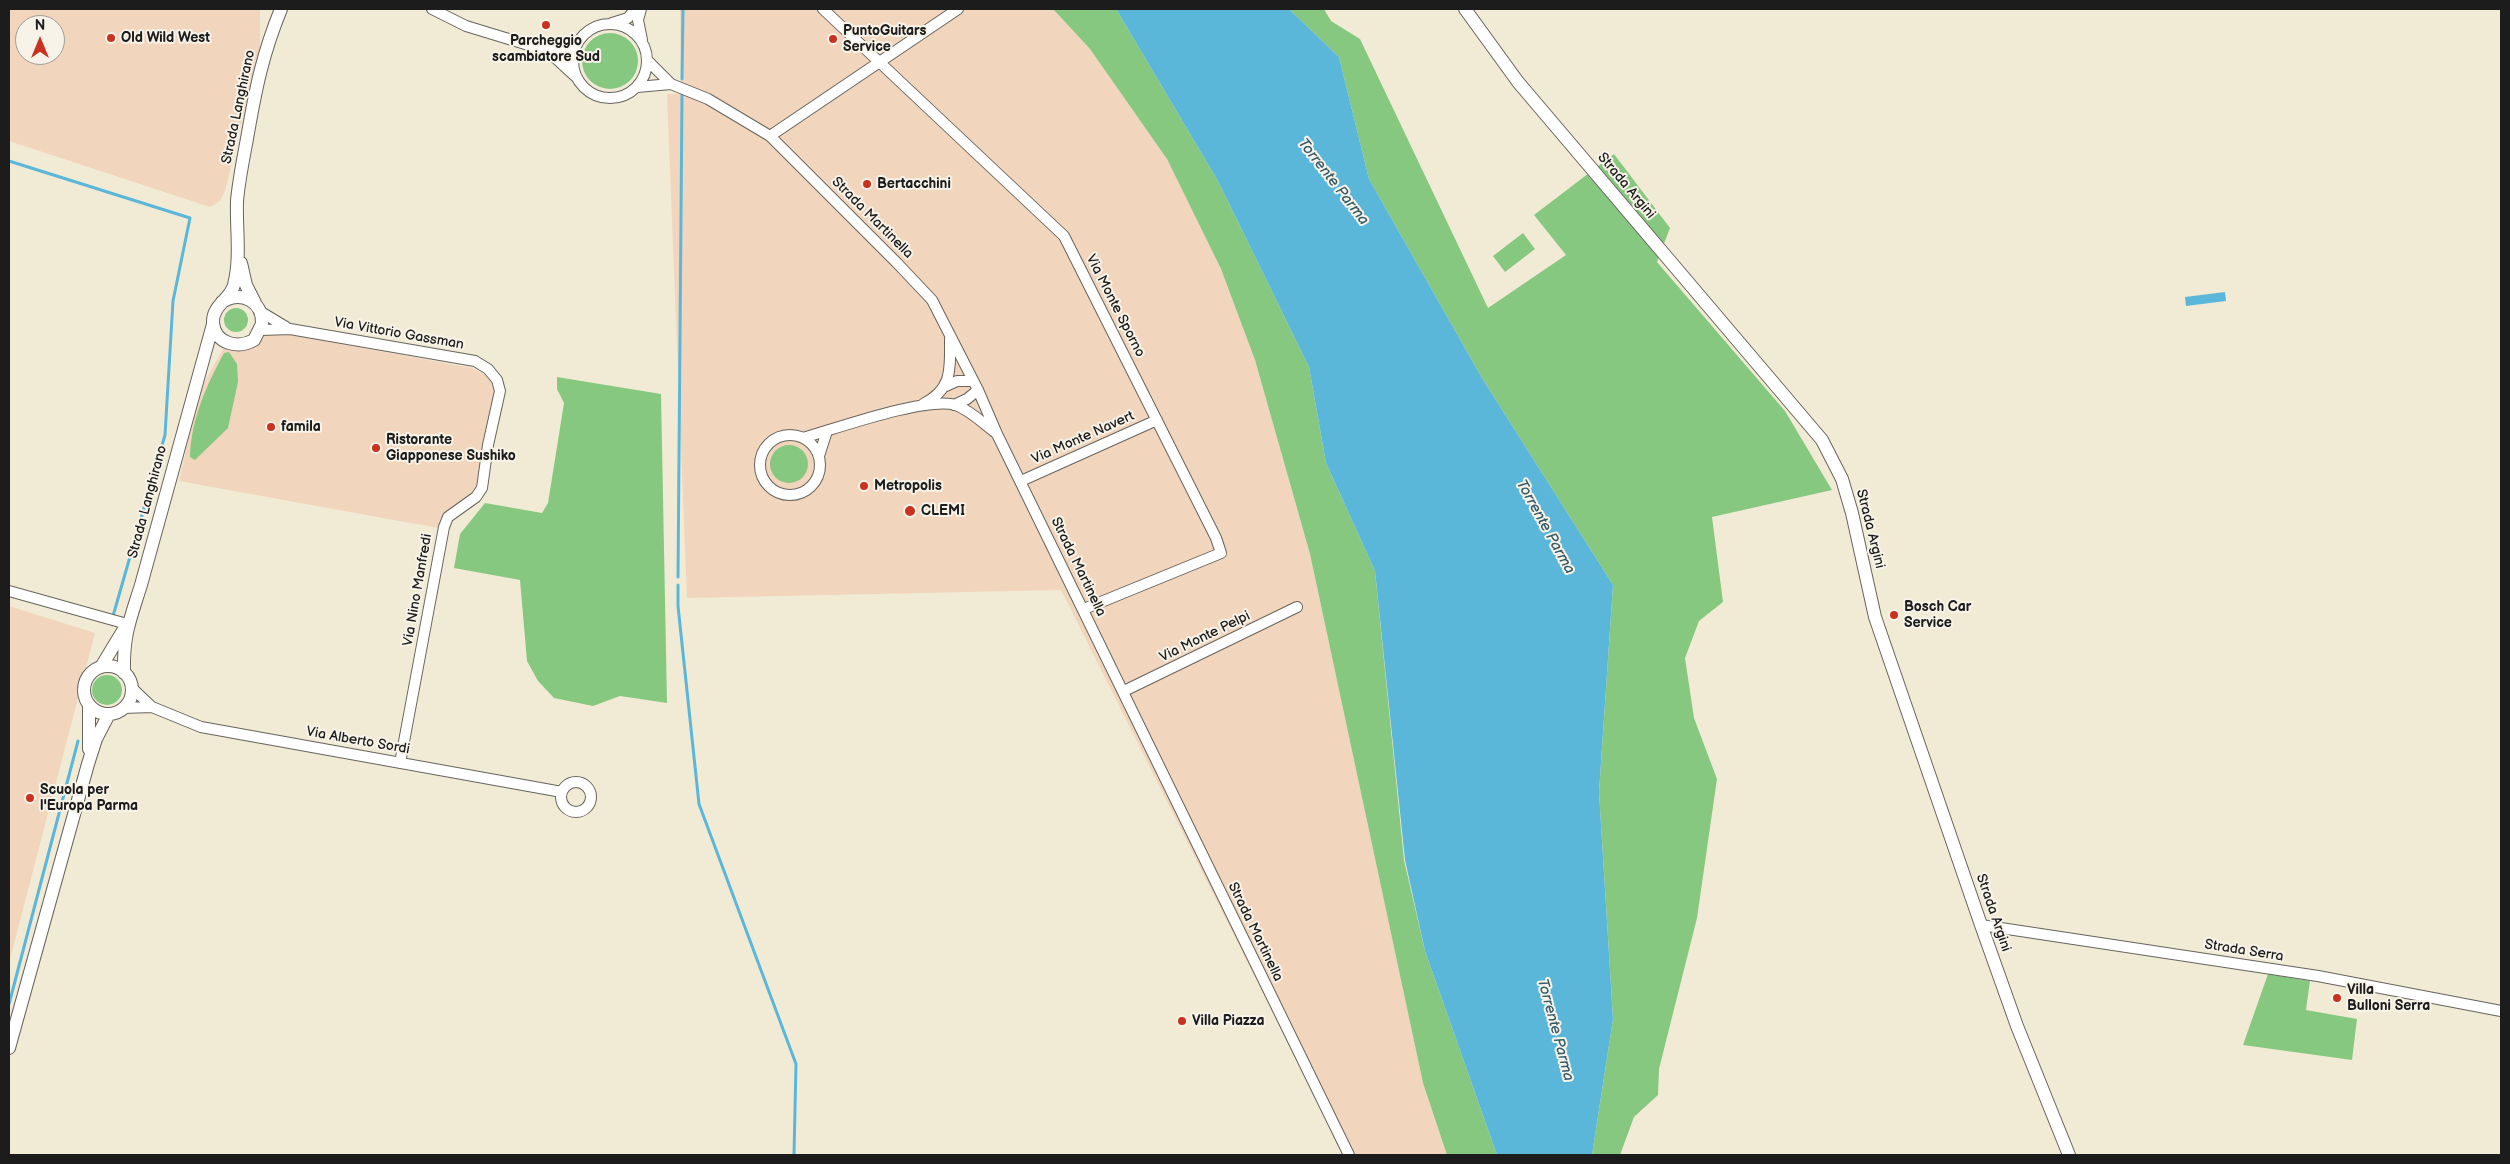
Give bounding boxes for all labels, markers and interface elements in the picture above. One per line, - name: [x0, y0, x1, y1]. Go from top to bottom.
- north arrow: [15, 15, 65, 65]
- text: N: [35, 17, 45, 34]
- marker: Parcheggio scambiatore Sud: [540, 19, 552, 31]
- place label: PuntoGuitars Service: [843, 23, 926, 56]
- place label: Old Wild West: [121, 30, 210, 46]
- marker: Old Wild West: [105, 32, 117, 44]
- place label: Parcheggio scambiatore Sud: [492, 33, 600, 65]
- marker: PuntoGuitars Service: [827, 33, 839, 45]
- street label: Strada Langhirano: [219, 48, 259, 166]
- water label: Torrente Parma: [1294, 135, 1372, 229]
- street label: Strada Argini: [1594, 150, 1658, 222]
- street label: Strada Martinella: [828, 174, 916, 262]
- place label: Bertacchini: [877, 176, 951, 192]
- marker: Bertacchini: [861, 178, 873, 190]
- street label: Via Monte Sporno: [1082, 252, 1148, 360]
- street label: Via Vittorio Gassman: [333, 314, 465, 354]
- street label: Via Monte Navert: [1029, 408, 1137, 468]
- place label: famila: [281, 419, 321, 435]
- marker: famila: [265, 421, 277, 433]
- place label: Ristorante Giapponese Sushiko: [386, 432, 516, 464]
- marker: Ristorante Giapponese Sushiko: [370, 442, 382, 454]
- street label: Strada Langhirano: [125, 444, 171, 560]
- water label: Torrente Parma: [1512, 477, 1578, 577]
- place label: Metropolis: [874, 478, 942, 494]
- marker: Metropolis: [858, 480, 870, 492]
- street label: Strada Argini: [1852, 488, 1888, 570]
- place label: CLEMI: [921, 503, 965, 519]
- marker: CLEMI: [903, 504, 917, 518]
- street label: Strada Martinella: [1047, 515, 1109, 619]
- street label: Via Nino Manfredi: [400, 533, 436, 647]
- place label: Bosch Car Service: [1904, 599, 1971, 632]
- street label: Via Monte Pelpi: [1157, 608, 1253, 666]
- marker: Bosch Car Service: [1888, 609, 1900, 621]
- street label: Via Alberto Sordi: [305, 724, 411, 758]
- place label: Scuola per l'Europa Parma: [40, 782, 138, 814]
- marker: Scuola per l'Europa Parma: [24, 792, 36, 804]
- street label: Strada Argini: [1972, 872, 2014, 954]
- street label: Strada Martinella: [1224, 880, 1286, 984]
- street label: Strada Serra: [2203, 936, 2285, 966]
- water label: Torrente Parma: [1533, 977, 1577, 1083]
- place label: Villa Bulloni Serra: [2347, 982, 2430, 1014]
- marker: Villa Bulloni Serra: [2331, 992, 2343, 1004]
- place label: Villa Piazza: [1192, 1013, 1264, 1029]
- marker: Villa Piazza: [1176, 1015, 1188, 1027]

